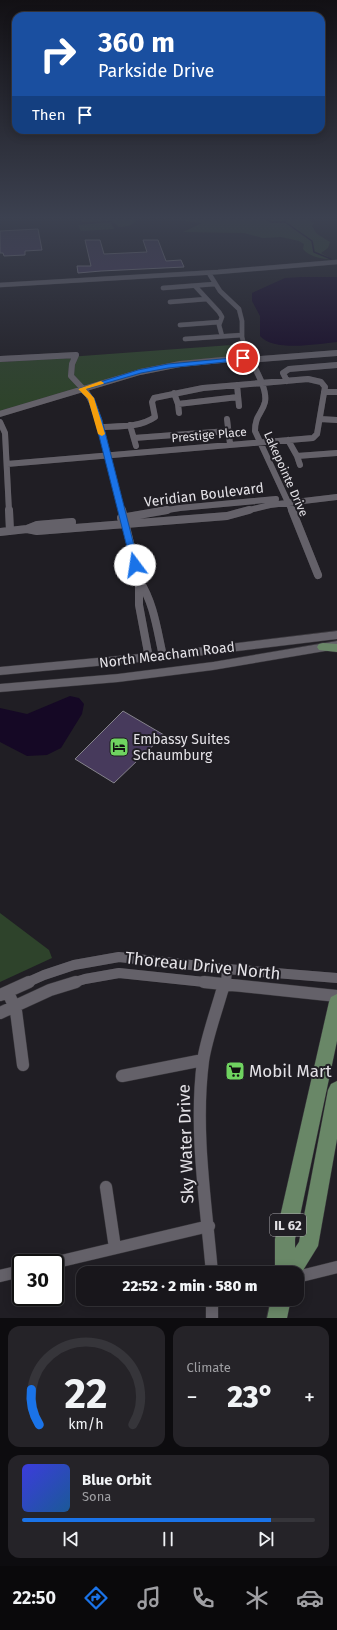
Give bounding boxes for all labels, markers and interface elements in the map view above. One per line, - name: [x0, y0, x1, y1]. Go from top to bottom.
- text: 360 m: [98, 26, 175, 59]
- icon: right: [32, 28, 84, 80]
- text: Parkside Drive: [98, 60, 214, 82]
- icon: arrive: [74, 104, 96, 126]
- text: Then: [32, 106, 66, 124]
- pin: [226, 341, 260, 375]
- icon: arrive: [232, 347, 254, 369]
- street label: Prestige Place: [171, 425, 247, 445]
- street label: Lakepointe Drive: [261, 429, 311, 519]
- street label: Veridian Boulevard: [143, 479, 265, 511]
- position arrow: [114, 544, 156, 586]
- street label: North Meacham Road: [98, 638, 236, 672]
- place label: Embassy Suites Schaumburg: [133, 731, 230, 764]
- hotel icon: Embassy Suites Schaumburg: [108, 736, 130, 758]
- street label: Thoreau Drive North: [124, 947, 282, 985]
- supermarket icon: Mobil Mart: [224, 1060, 246, 1082]
- place label: Mobil Mart: [249, 1061, 333, 1082]
- street label: Sky Water Drive: [173, 1084, 199, 1204]
- road number: IL 62: [270, 1214, 306, 1236]
- speed limit sign: 30: [12, 1254, 64, 1306]
- text: 22:52 · 2 min · 580 m: [123, 1277, 257, 1295]
- text: Climate: [187, 1360, 231, 1375]
- text: 22: [65, 1368, 108, 1418]
- text: 23°: [227, 1379, 274, 1415]
- text: −: [187, 1384, 198, 1411]
- text: +: [304, 1384, 315, 1411]
- text: km/h: [69, 1415, 104, 1432]
- text: Blue Orbit: [82, 1471, 151, 1489]
- text: Sona: [82, 1489, 111, 1504]
- icon: previous: [60, 1528, 82, 1550]
- icon: pause: [157, 1528, 179, 1550]
- icon: next: [255, 1528, 277, 1550]
- icon: directions: [82, 1584, 110, 1612]
- icon: music: [135, 1584, 163, 1612]
- icon: phone: [189, 1584, 217, 1612]
- icon: climate: [243, 1584, 271, 1612]
- icon: car: [296, 1584, 324, 1612]
- text: 22:50: [13, 1587, 56, 1609]

